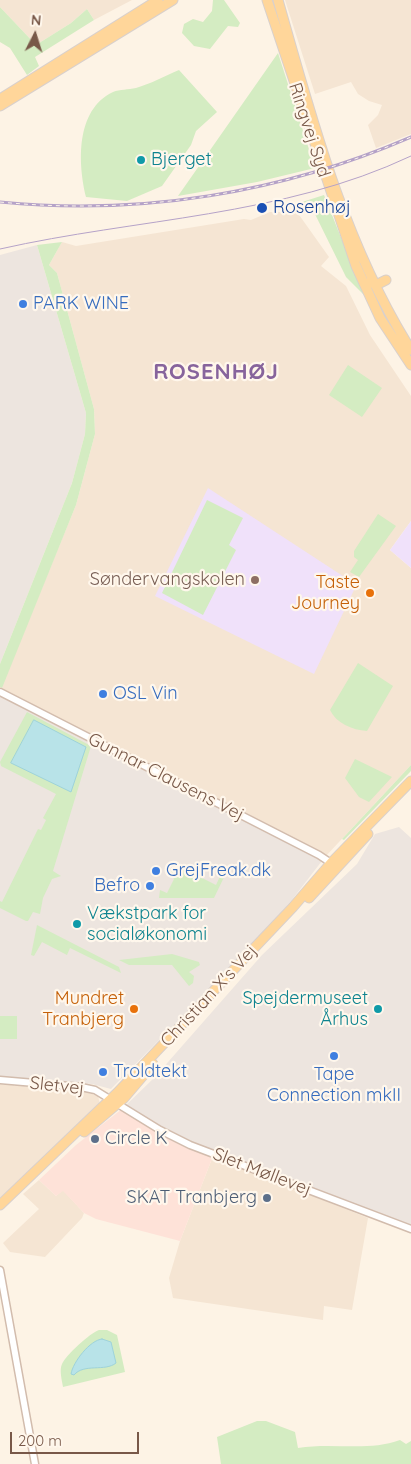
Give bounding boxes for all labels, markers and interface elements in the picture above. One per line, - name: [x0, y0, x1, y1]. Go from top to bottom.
- north arrow: [10, 10, 60, 60]
- text: N: [30, 11, 42, 29]
- street label: Ringvej Syd: [284, 80, 334, 180]
- place label: Bjerget: [151, 149, 212, 171]
- marker: Bjerget: [135, 154, 147, 166]
- place label: Rosenhøj: [273, 197, 351, 219]
- marker: Rosenhøj: [255, 201, 269, 215]
- place label: PARK WINE: [33, 293, 129, 315]
- marker: PARK WINE: [17, 298, 29, 310]
- district label: ROSENHØJ: [152, 359, 280, 385]
- place label: Søndervangskolen: [90, 569, 245, 591]
- place label: Taste Journey: [291, 572, 360, 614]
- marker: Søndervangskolen: [249, 574, 261, 586]
- marker: Taste Journey: [364, 587, 376, 599]
- place label: OSL Vin: [113, 683, 178, 705]
- marker: OSL Vin: [97, 688, 109, 700]
- street label: Gunnar Clausens Vej: [84, 728, 248, 826]
- place label: GrejFreak.dk: [166, 860, 271, 882]
- marker: GrejFreak.dk: [150, 865, 162, 877]
- place label: Befro: [94, 875, 140, 897]
- marker: Befro: [144, 880, 156, 892]
- place label: Vækstpark for socialøkonomi: [87, 903, 207, 946]
- marker: Vækstpark for socialøkonomi: [71, 918, 83, 930]
- street label: Christian X's Vej: [156, 940, 262, 1052]
- place label: Mundret Tranbjerg: [42, 988, 124, 1030]
- place label: Spejdermuseet Århus: [242, 988, 368, 1030]
- marker: Mundret Tranbjerg: [128, 1003, 140, 1015]
- marker: Spejdermuseet Århus: [372, 1003, 384, 1015]
- marker: Tape Connection mkII: [328, 1050, 340, 1062]
- place label: Troldtekt: [113, 1061, 187, 1083]
- place label: Tape Connection mkII: [267, 1064, 401, 1106]
- marker: Troldtekt: [97, 1066, 109, 1078]
- street label: Sletvej: [29, 1072, 85, 1100]
- place label: Circle K: [105, 1128, 168, 1150]
- marker: Circle K: [89, 1133, 101, 1145]
- street label: Slet Møllevej: [210, 1143, 314, 1201]
- place label: SKAT Tranbjerg: [127, 1187, 257, 1209]
- marker: SKAT Tranbjerg: [261, 1192, 273, 1204]
- scale bar: [12, 1422, 141, 1454]
- text: 200 m: [18, 1431, 62, 1450]

